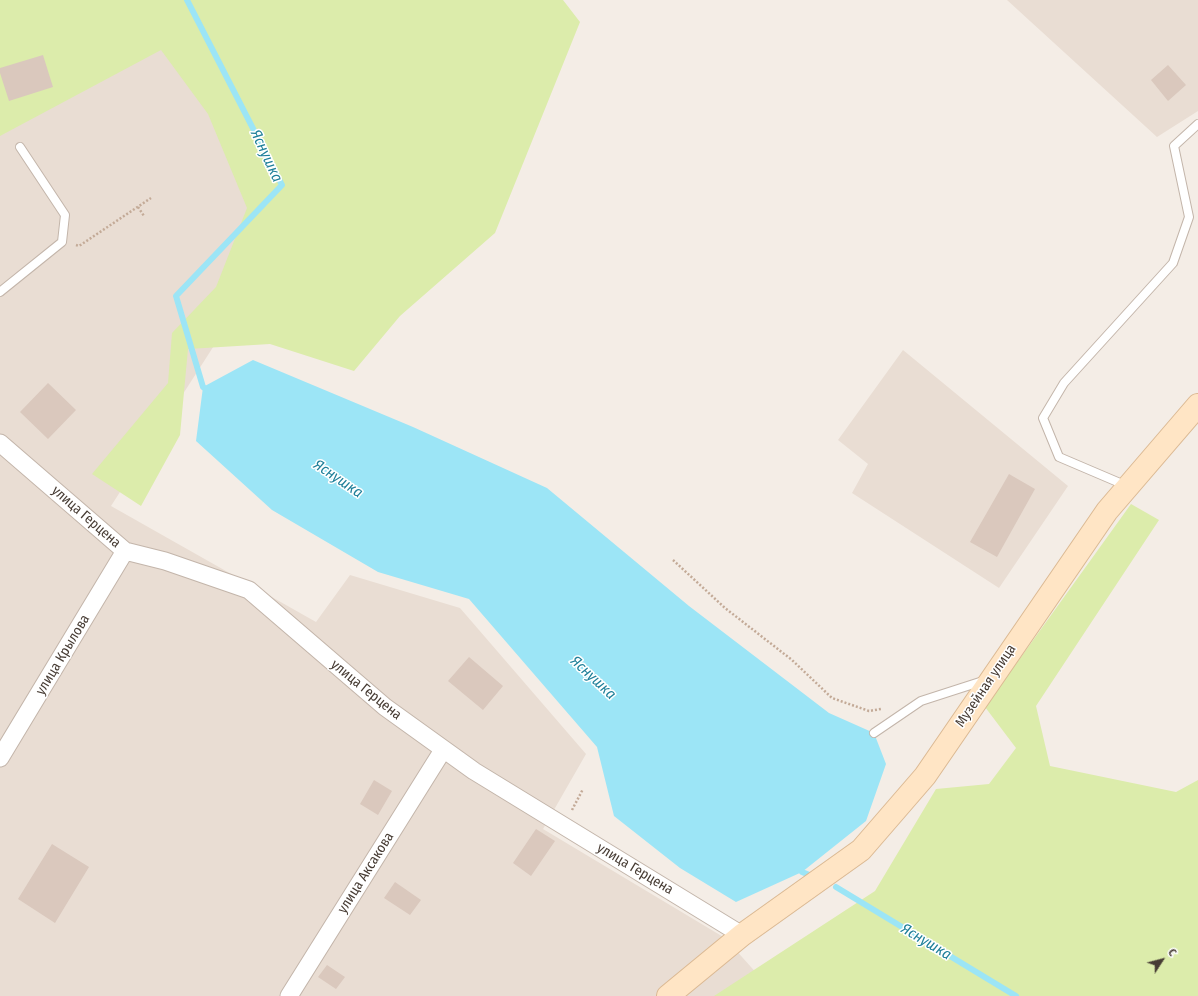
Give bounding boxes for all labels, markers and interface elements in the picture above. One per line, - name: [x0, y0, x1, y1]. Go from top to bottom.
- water label: Яснушка: [246, 127, 286, 185]
- water label: Яснушка: [310, 456, 366, 502]
- street label: улица Герцена: [48, 482, 124, 552]
- street label: улица Крылова: [32, 612, 94, 698]
- street label: Музейная улица: [952, 641, 1020, 731]
- water label: Яснушка: [567, 652, 619, 704]
- street label: улица Герцена: [327, 656, 405, 724]
- street label: улица Аксакова: [334, 829, 398, 917]
- street label: улица Герцена: [594, 840, 676, 898]
- water label: Яснушка: [898, 920, 954, 964]
- north arrow: [1142, 940, 1182, 980]
- text: С: [1165, 946, 1179, 959]

